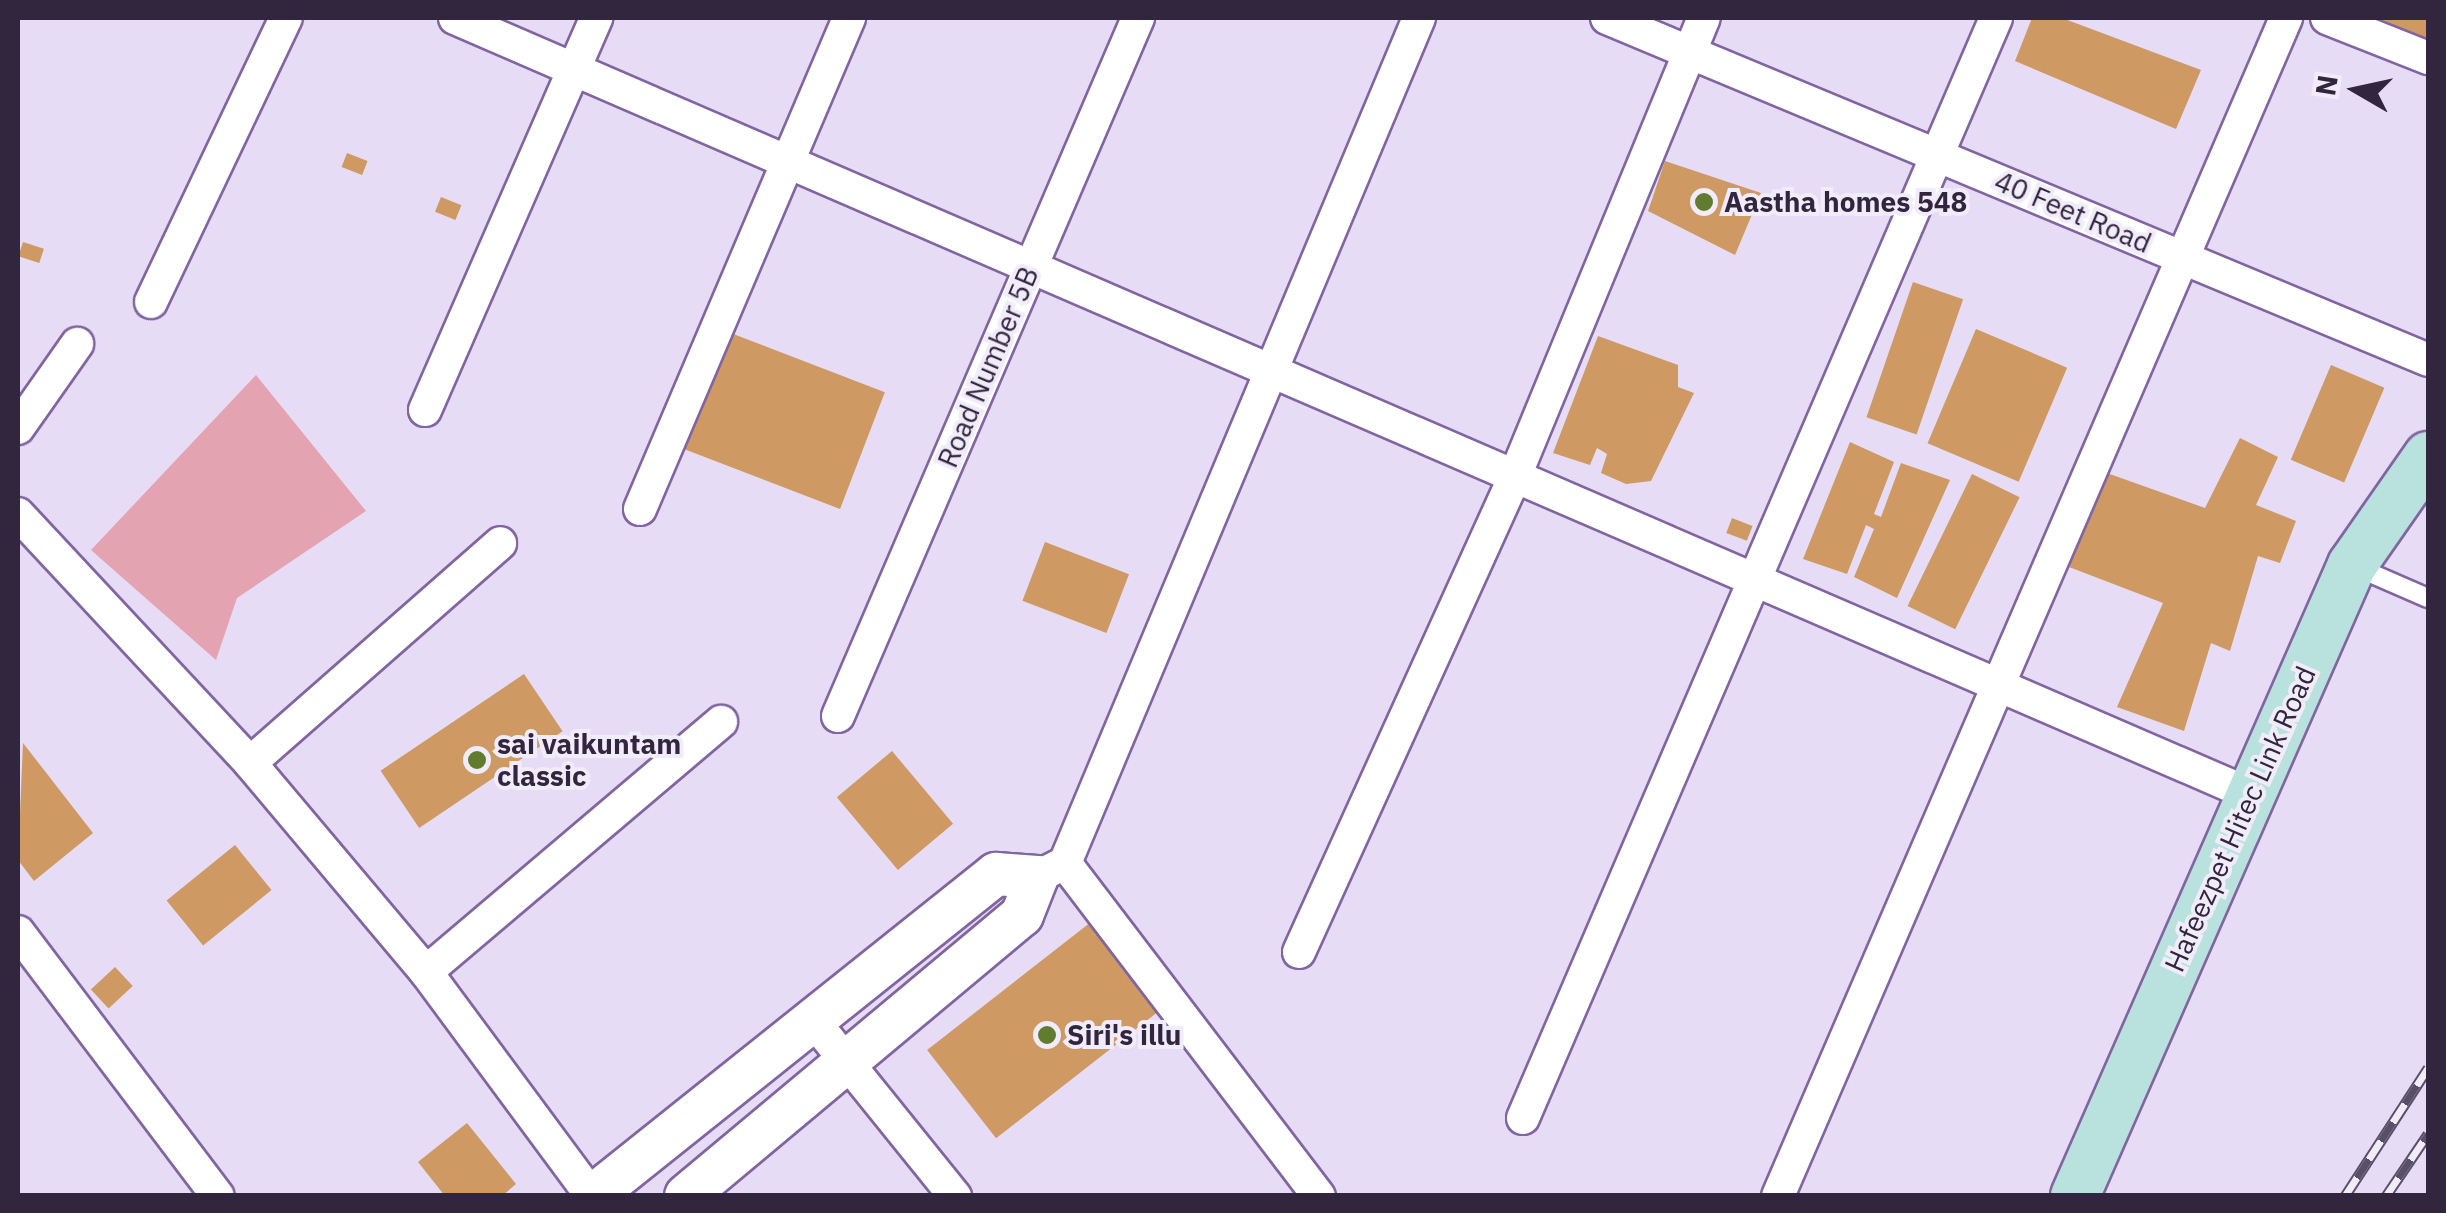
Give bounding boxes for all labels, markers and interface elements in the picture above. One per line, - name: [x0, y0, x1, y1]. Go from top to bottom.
- north arrow: [2306, 40, 2406, 140]
- text: N: [2306, 72, 2346, 98]
- street label: 40 Feet Road: [1990, 164, 2156, 260]
- place label: Aastha homes 548: [1724, 185, 1967, 219]
- marker: Aastha homes 548: [1693, 191, 1715, 213]
- street label: Road Number 5B: [931, 262, 1045, 472]
- street label: Hafeezpet Hitec Link Road: [2157, 661, 2323, 977]
- place label: sai vaikuntam classic: [497, 727, 681, 793]
- marker: sai vaikuntam classic: [466, 749, 488, 771]
- place label: Siri's illu: [1067, 1018, 1181, 1052]
- marker: Siri's illu: [1036, 1024, 1058, 1046]

